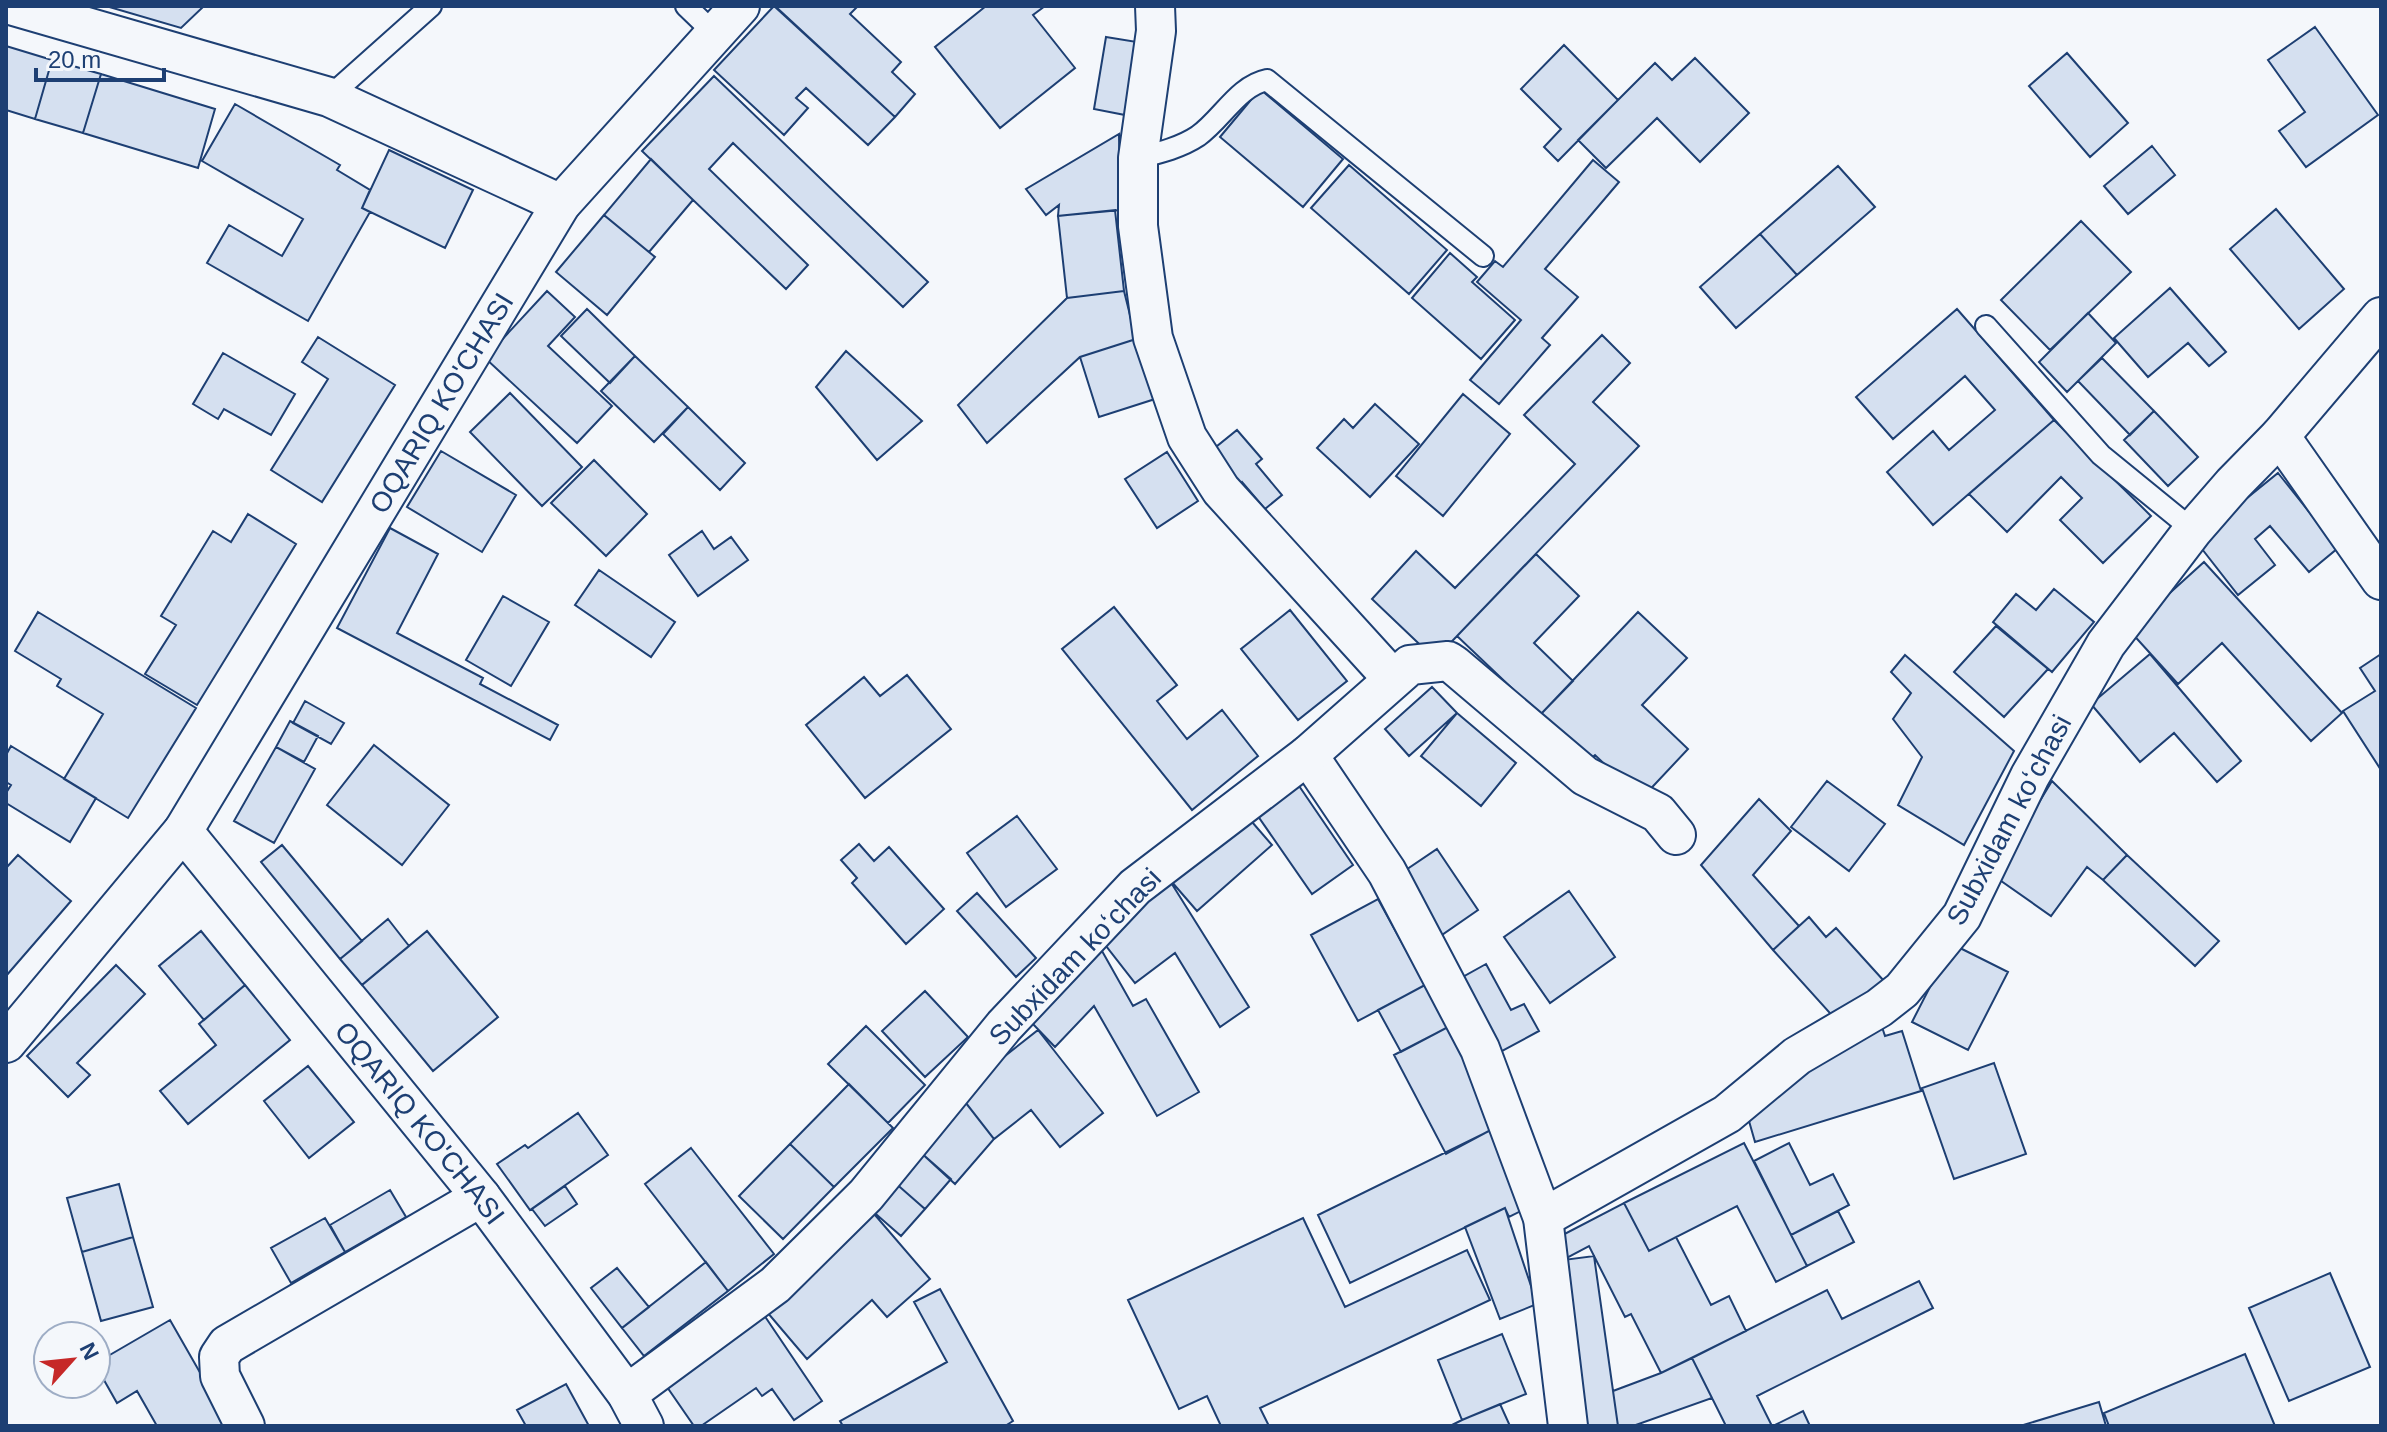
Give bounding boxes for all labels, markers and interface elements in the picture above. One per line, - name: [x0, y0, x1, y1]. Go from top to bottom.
- scale bar: [36, 32, 164, 82]
- text: 20 m: [48, 46, 101, 73]
- street label: OQARIQ KO'CHASI: [363, 287, 519, 519]
- street label: Subxidam koʻchasi: [1941, 710, 2077, 930]
- street label: Subxidam koʻchasi: [983, 862, 1167, 1052]
- street label: OQARIQ KO'CHASI: [329, 1015, 511, 1230]
- north arrow: [32, 1320, 112, 1400]
- text: N: [75, 1338, 104, 1364]

